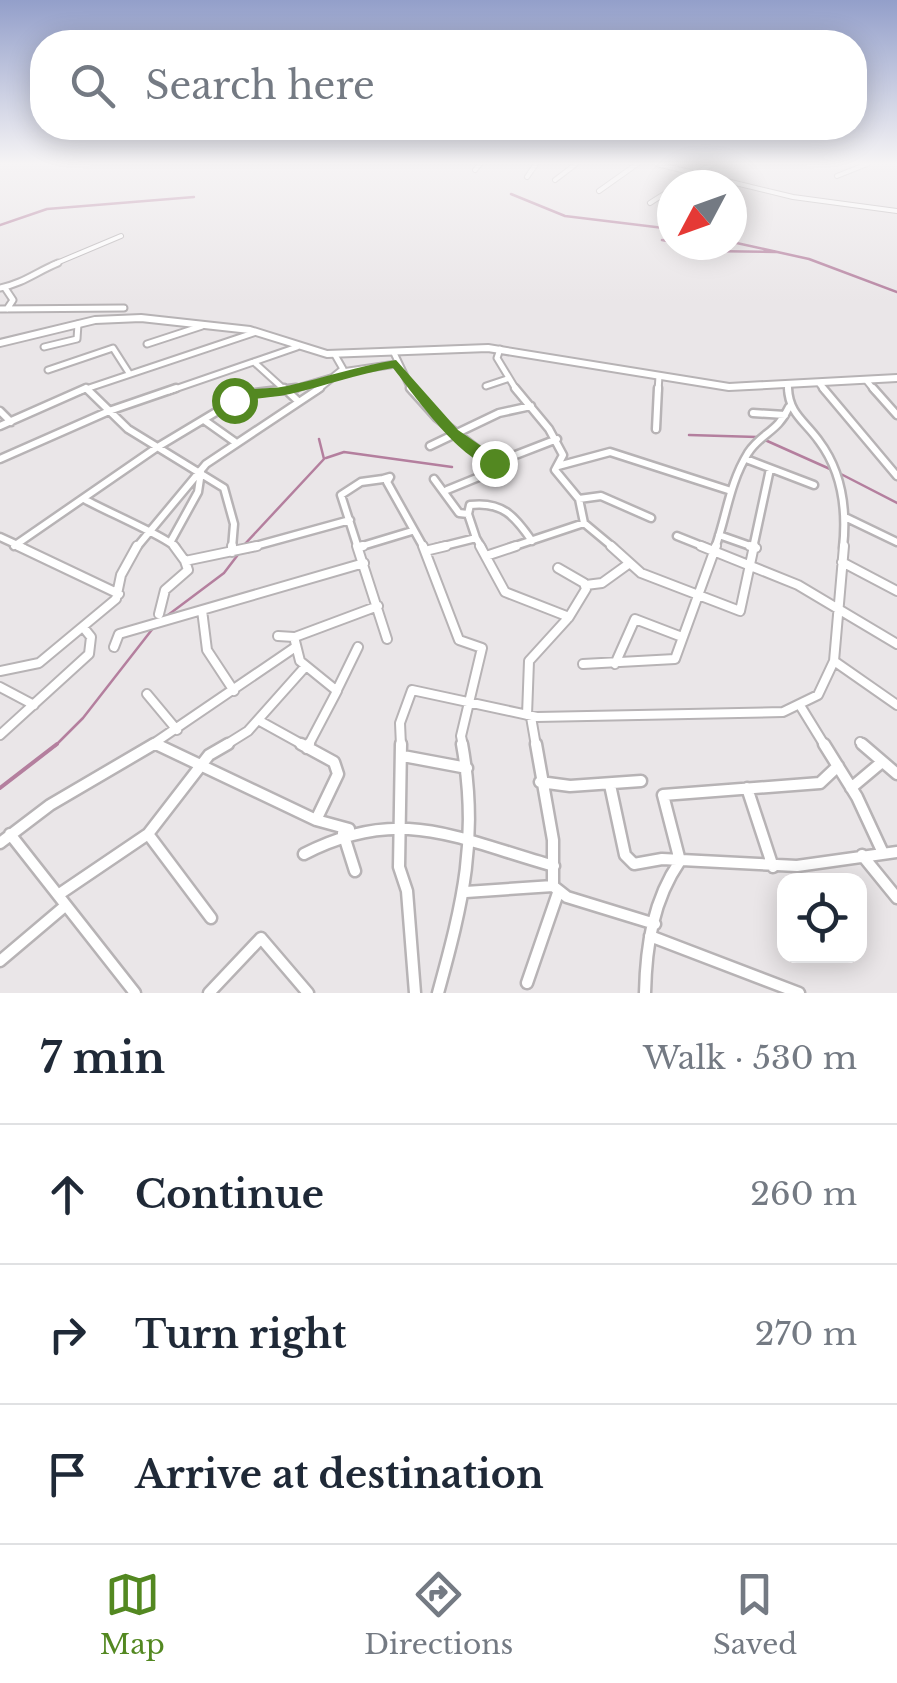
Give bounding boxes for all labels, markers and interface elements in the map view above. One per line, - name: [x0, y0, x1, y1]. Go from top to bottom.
- search box: [30, 30, 867, 140]
- icon: search: [65, 58, 120, 113]
- text: Search here: [145, 62, 375, 109]
- north arrow: [657, 170, 747, 260]
- route start: [212, 378, 258, 424]
- route end: [472, 441, 518, 487]
- map controls: [777, 873, 867, 963]
- button: locate: [777, 873, 867, 963]
- text: 7 min: [40, 1032, 165, 1084]
- text: Walk · 530 m: [643, 1038, 857, 1078]
- icon: ahead: [40, 1167, 95, 1222]
- text: Continue: [135, 1171, 324, 1218]
- text: 260 m: [750, 1174, 857, 1214]
- icon: right: [40, 1307, 95, 1362]
- text: Turn right: [135, 1311, 346, 1358]
- text: 270 m: [755, 1314, 857, 1354]
- icon: arrive: [40, 1447, 95, 1502]
- text: Arrive at destination: [135, 1451, 544, 1498]
- tab: Map: [100, 1567, 165, 1662]
- tab: Directions: [364, 1567, 513, 1662]
- tab: Saved: [713, 1567, 797, 1662]

